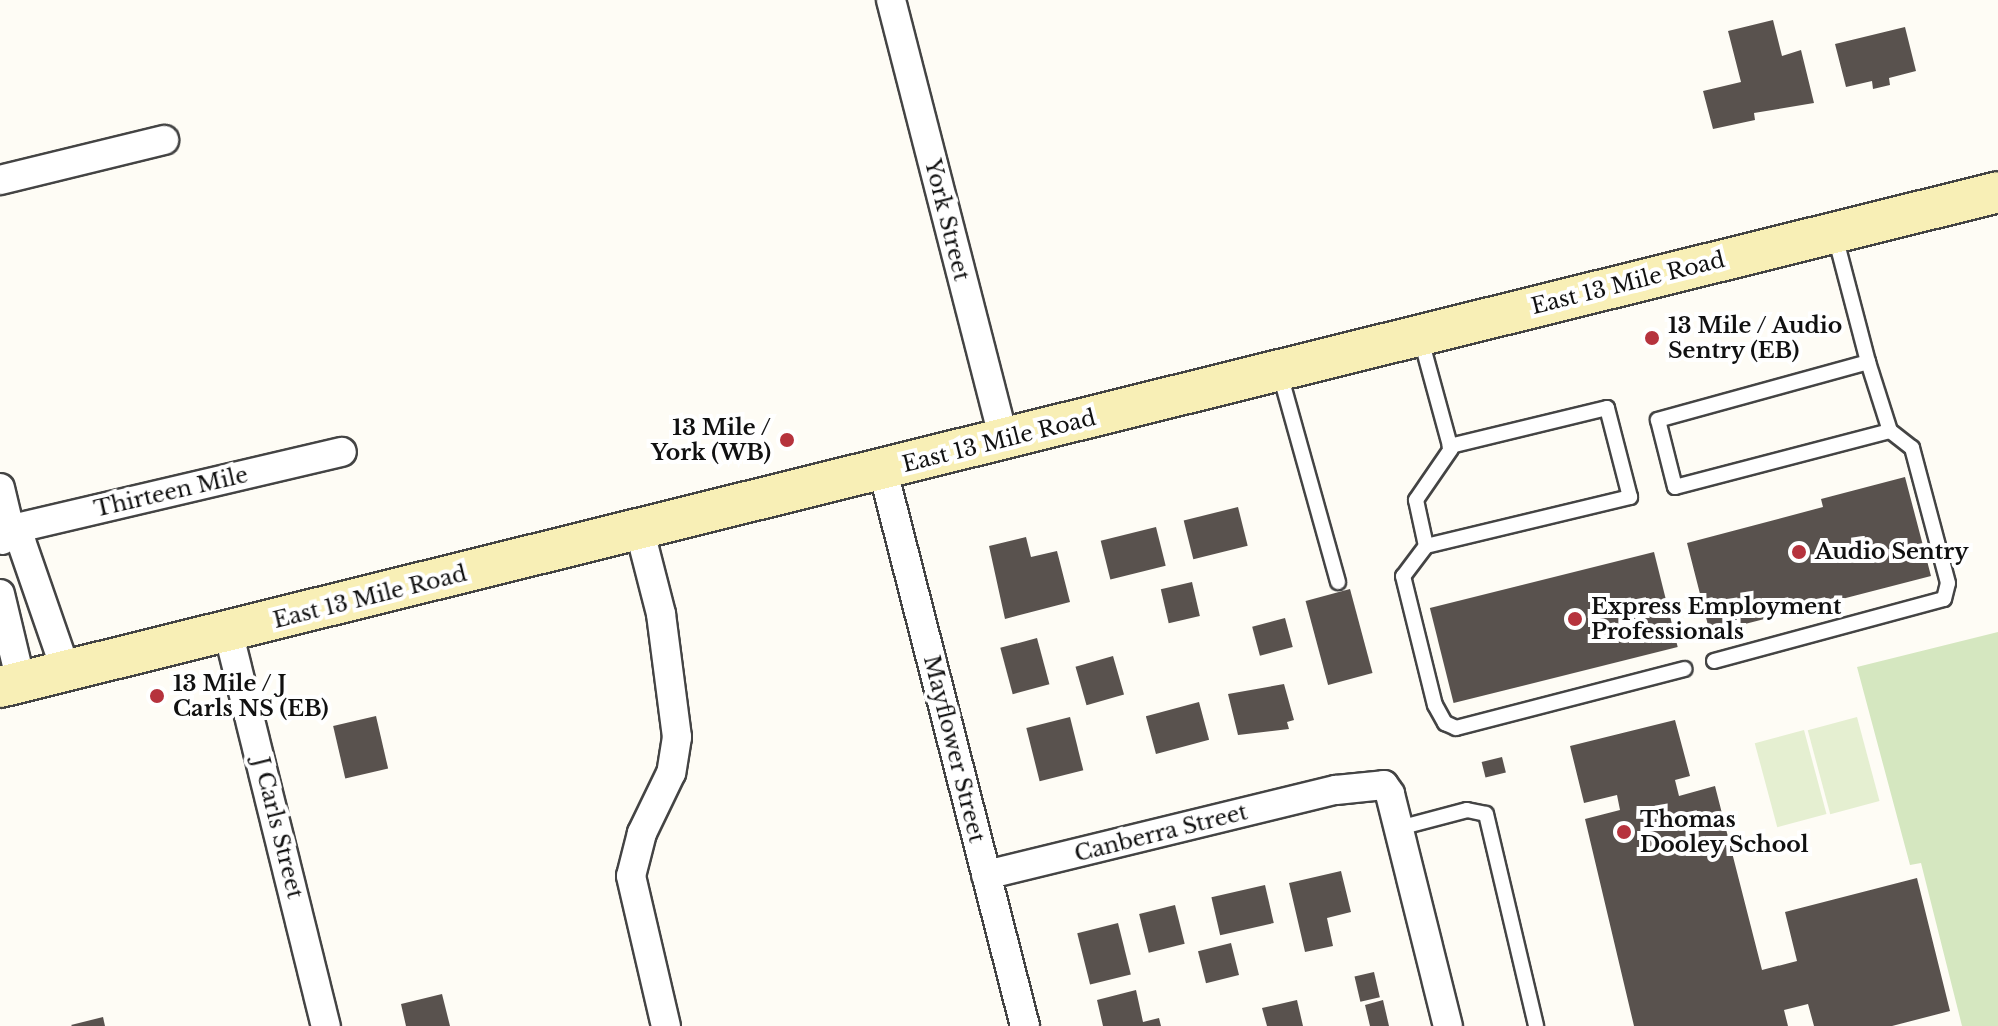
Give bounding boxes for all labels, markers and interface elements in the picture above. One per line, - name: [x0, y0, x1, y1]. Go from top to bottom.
- street label: York Street: [919, 156, 975, 284]
- street label: East 13 Mile Road: [1528, 246, 1728, 320]
- place label: 13 Mile / Audio Sentry (EB): [1668, 312, 1844, 364]
- marker: 13 Mile / Audio Sentry (EB): [1643, 329, 1661, 347]
- street label: East 13 Mile Road: [899, 404, 1099, 478]
- place label: 13 Mile / York (WB): [651, 414, 771, 466]
- marker: 13 Mile / York (WB): [778, 431, 796, 449]
- street label: Thirteen Mile: [92, 461, 250, 523]
- place label: Audio Sentry: [1815, 539, 1968, 565]
- marker: Audio Sentry: [1790, 543, 1808, 561]
- street label: East 13 Mile Road: [270, 560, 470, 634]
- place label: Express Employment Professionals: [1591, 593, 1841, 644]
- marker: Express Employment Professionals: [1566, 610, 1584, 628]
- street label: Mayflower Street: [918, 652, 990, 846]
- place label: 13 Mile / J Carls NS (EB): [173, 670, 329, 722]
- marker: 13 Mile / J Carls NS (EB): [148, 687, 166, 705]
- street label: J Carls Street: [248, 754, 308, 902]
- street label: Canberra Street: [1072, 799, 1250, 867]
- place label: Thomas Dooley School: [1640, 806, 1809, 858]
- marker: Thomas Dooley School: [1615, 823, 1633, 841]

